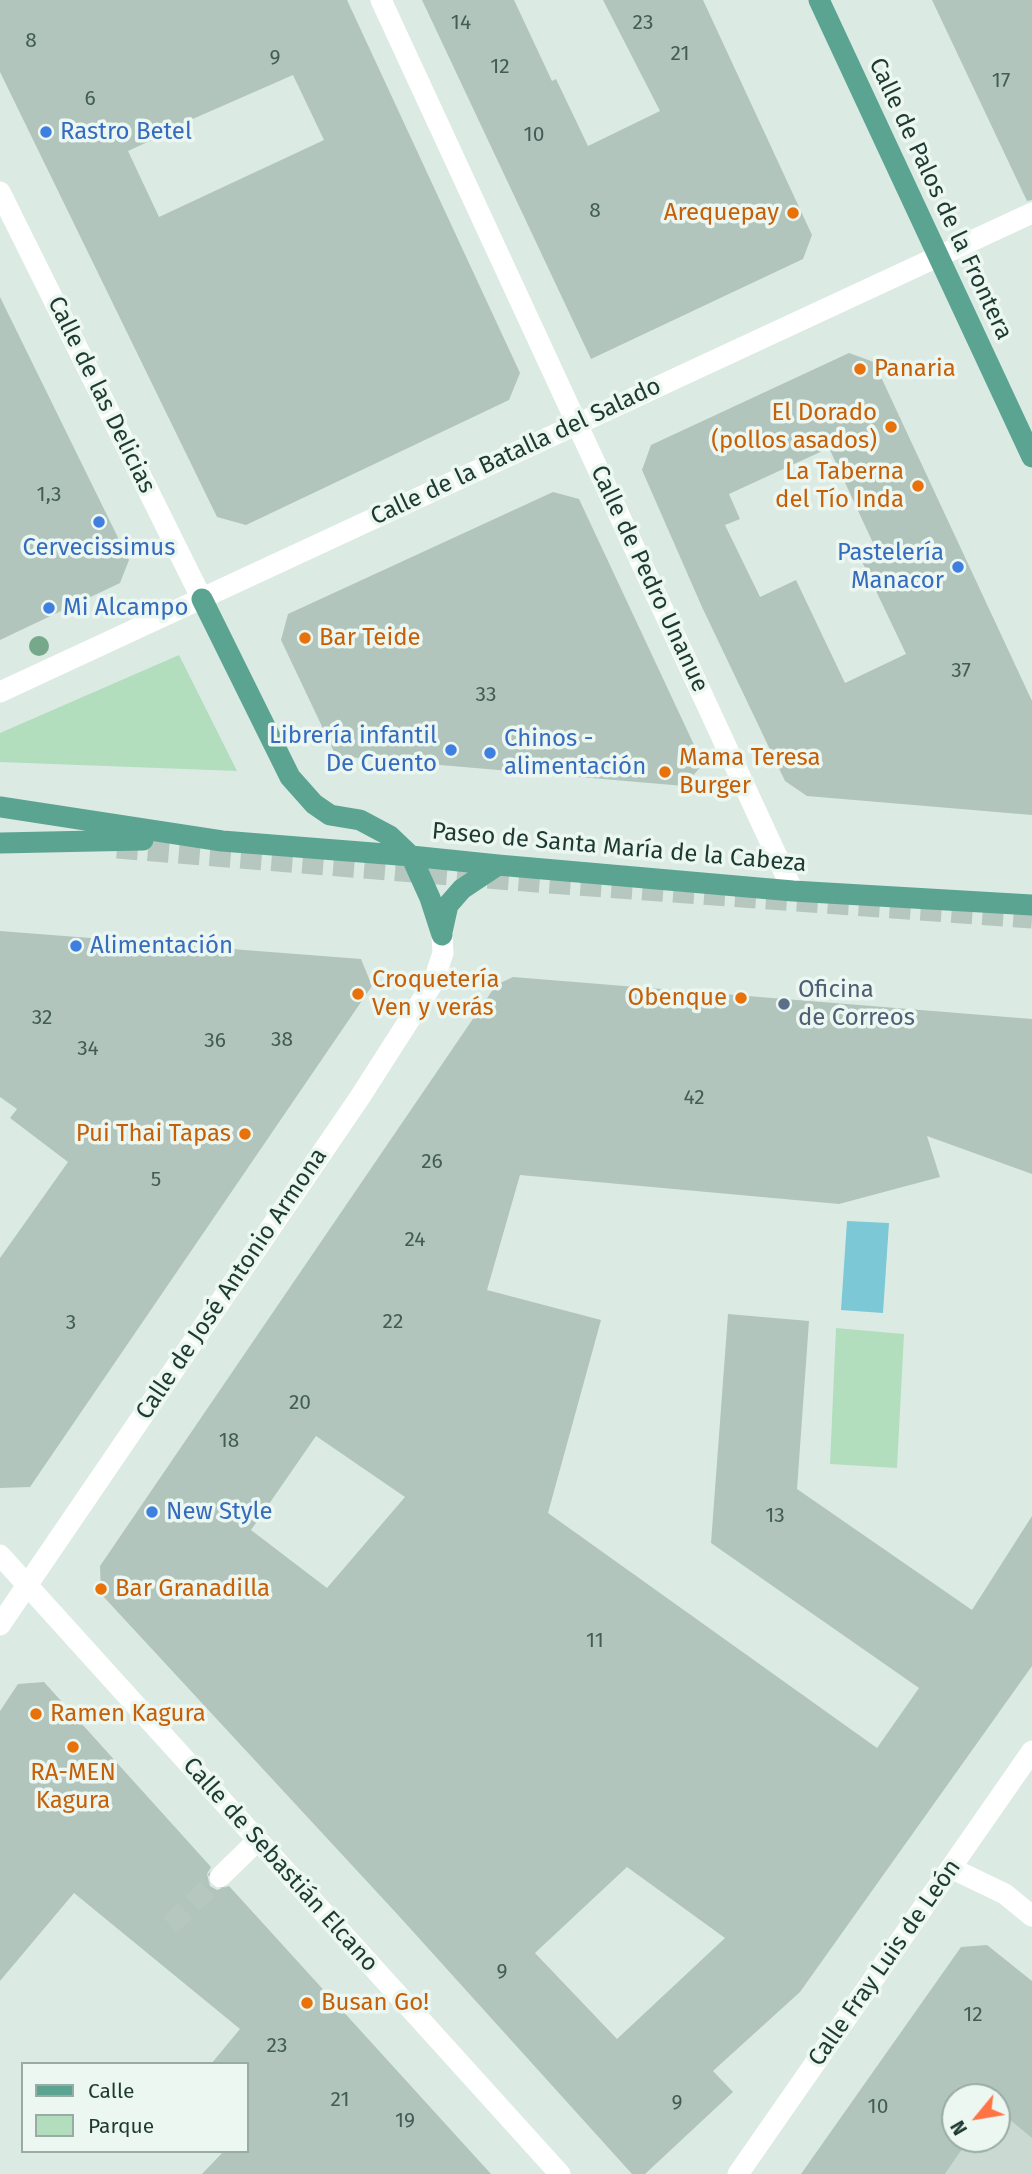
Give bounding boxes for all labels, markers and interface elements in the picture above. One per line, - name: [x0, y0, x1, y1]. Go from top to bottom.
- house number: 14: [451, 10, 471, 36]
- house number: 23: [633, 10, 653, 36]
- house number: 8: [25, 28, 37, 54]
- house number: 21: [671, 41, 689, 67]
- house number: 9: [269, 45, 281, 71]
- street label: Calle de Palos de la Frontera: [862, 53, 1018, 345]
- house number: 12: [490, 54, 510, 80]
- house number: 17: [992, 68, 1010, 94]
- house number: 6: [84, 86, 96, 112]
- place label: Rastro Betel: [60, 118, 192, 146]
- house number: 10: [524, 122, 544, 148]
- marker: Rastro Betel: [38, 124, 54, 140]
- house number: 8: [589, 198, 601, 224]
- place label: Arequepay: [664, 199, 779, 227]
- marker: Arequepay: [785, 205, 801, 221]
- street label: Calle de las Delicias: [41, 292, 161, 498]
- place label: Panaria: [874, 355, 956, 383]
- marker: Panaria: [852, 361, 868, 377]
- street label: Calle de la Batalla del Salado: [366, 372, 666, 532]
- place label: El Dorado (pollos asados): [711, 399, 877, 455]
- marker: El Dorado (pollos asados): [883, 419, 899, 435]
- place label: La Taberna del Tío Inda: [775, 458, 904, 514]
- street label: Calle de Pedro Unanue: [584, 461, 714, 697]
- marker: La Taberna del Tío Inda: [910, 478, 926, 494]
- house number: 1,3: [37, 482, 61, 508]
- marker: Cervecissimus: [91, 514, 107, 530]
- place label: Cervecissimus: [22, 534, 176, 562]
- place label: Pastelería Manacor: [837, 539, 944, 595]
- marker: Pastelería Manacor: [950, 559, 966, 575]
- place label: Mi Alcampo: [63, 594, 189, 622]
- marker: Mi Alcampo: [41, 600, 57, 616]
- place label: Bar Teide: [319, 624, 421, 652]
- marker: Bar Teide: [297, 630, 313, 646]
- house number: 37: [951, 658, 971, 684]
- house number: 33: [476, 682, 496, 708]
- place label: Librería infantil De Cuento: [269, 722, 437, 778]
- place label: Chinos - alimentación: [504, 725, 646, 781]
- marker: Librería infantil De Cuento: [443, 742, 459, 758]
- place label: Mama Teresa Burger: [679, 744, 821, 800]
- marker: Chinos - alimentación: [482, 745, 498, 761]
- marker: Mama Teresa Burger: [657, 764, 673, 780]
- street label: Paseo de Santa María de la Cabeza: [431, 817, 807, 879]
- place label: Alimentación: [90, 932, 233, 960]
- marker: Alimentación: [68, 938, 84, 954]
- place label: Croquetería Ven y verás: [372, 966, 500, 1022]
- place label: Oficina de Correos: [798, 976, 915, 1032]
- place label: Obenque: [628, 984, 727, 1012]
- marker: Croquetería Ven y verás: [350, 986, 366, 1002]
- marker: Obenque: [733, 990, 749, 1006]
- marker: Oficina de Correos: [776, 996, 792, 1012]
- house number: 32: [32, 1005, 52, 1031]
- house number: 38: [271, 1027, 293, 1053]
- house number: 36: [204, 1028, 226, 1054]
- house number: 34: [77, 1036, 99, 1062]
- house number: 42: [683, 1085, 705, 1111]
- place label: Pui Thai Tapas: [76, 1120, 231, 1148]
- marker: Pui Thai Tapas: [237, 1126, 253, 1142]
- street label: Calle de José Antonio Armona: [130, 1143, 334, 1425]
- house number: 26: [421, 1149, 443, 1175]
- house number: 5: [151, 1167, 161, 1193]
- house number: 24: [405, 1227, 425, 1253]
- house number: 22: [383, 1309, 403, 1335]
- house number: 3: [66, 1310, 76, 1336]
- house number: 20: [289, 1390, 311, 1416]
- house number: 18: [219, 1428, 239, 1454]
- place label: New Style: [166, 1498, 272, 1526]
- house number: 13: [765, 1503, 785, 1529]
- marker: New Style: [144, 1504, 160, 1520]
- place label: Bar Granadilla: [115, 1575, 270, 1603]
- marker: Bar Granadilla: [93, 1581, 109, 1597]
- house number: 11: [586, 1628, 604, 1654]
- place label: Ramen Kagura: [50, 1700, 206, 1728]
- marker: Ramen Kagura: [28, 1706, 44, 1722]
- marker: RA-MEN Kagura: [65, 1739, 81, 1755]
- street label: Calle de Sebastián Elcano: [176, 1752, 384, 1978]
- place label: RA-MEN Kagura: [30, 1759, 116, 1815]
- street label: Calle Fray Luis de León: [803, 1854, 967, 2072]
- house number: 9: [496, 1959, 508, 1985]
- place label: Busan Go!: [321, 1989, 429, 2017]
- marker: Busan Go!: [299, 1995, 315, 2011]
- house number: 12: [963, 2002, 983, 2028]
- house number: 23: [267, 2033, 287, 2059]
- legend: [21, 2062, 248, 2153]
- text: Calle: [88, 2078, 134, 2104]
- north arrow: [941, 2083, 1011, 2153]
- house number: 21: [331, 2087, 349, 2113]
- house number: 9: [671, 2090, 683, 2116]
- house number: 10: [868, 2094, 888, 2120]
- house number: 19: [395, 2108, 415, 2134]
- text: Parque: [88, 2113, 154, 2139]
- text: N: [946, 2117, 972, 2139]

